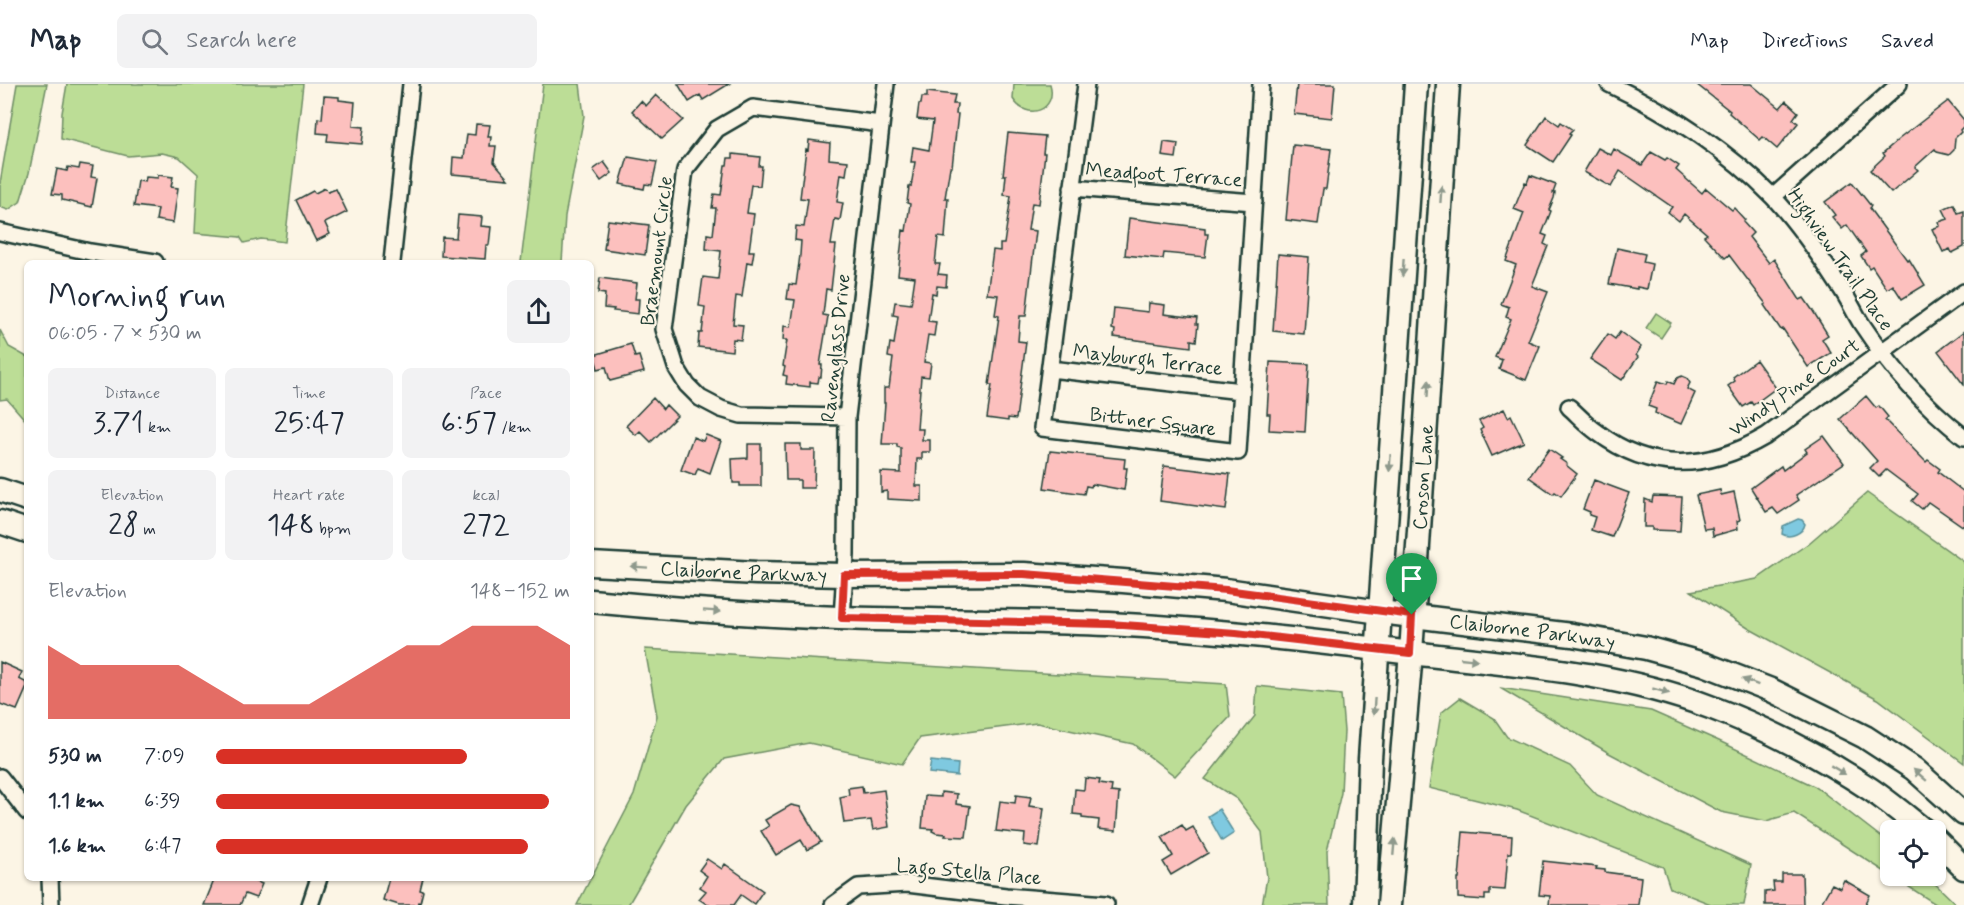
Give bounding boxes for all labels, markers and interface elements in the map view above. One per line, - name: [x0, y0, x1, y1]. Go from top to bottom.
- search box: [117, 14, 537, 68]
- text: Map: [30, 23, 81, 60]
- icon: search: [138, 25, 171, 58]
- text: Search here: [186, 27, 297, 55]
- text: Map: [1690, 27, 1729, 55]
- text: Directions: [1762, 27, 1848, 55]
- text: Saved: [1881, 27, 1934, 55]
- street label: Meadfoot Terrace: [1084, 157, 1243, 196]
- street label: Braemount Circle: [635, 175, 680, 328]
- street label: Highview Trail Place: [1779, 183, 1899, 338]
- one-way arrow: [1436, 185, 1446, 204]
- one-way arrow: [1399, 259, 1408, 278]
- street label: Ravenglass Drive: [815, 273, 858, 424]
- text: Morning run: [48, 275, 226, 319]
- button: share: [507, 280, 570, 343]
- text: 06:05 · 7 × 530 m: [48, 320, 202, 347]
- street label: Windy Pine Court: [1724, 333, 1866, 444]
- street label: Mayburgh Terrace: [1071, 338, 1224, 385]
- one-way arrow: [1423, 379, 1432, 398]
- text: Distance: [104, 383, 160, 404]
- text: Time: [292, 383, 326, 404]
- text: Pace: [470, 383, 502, 404]
- street label: Bittner Square: [1088, 401, 1218, 444]
- text: 3.71: [93, 404, 144, 443]
- text: 25:47: [273, 404, 345, 443]
- text: 6:57: [440, 404, 497, 443]
- text: km: [144, 417, 171, 438]
- text: /km: [497, 417, 532, 438]
- street label: Croson Lane: [1407, 424, 1441, 531]
- one-way arrow: [1386, 453, 1395, 472]
- text: Elevation: [101, 485, 164, 506]
- text: Heart rate: [273, 485, 345, 506]
- text: kcal: [473, 485, 499, 506]
- text: 28: [108, 506, 139, 545]
- text: 148: [267, 506, 315, 545]
- text: 272: [462, 506, 510, 545]
- text: m: [139, 519, 156, 540]
- text: bpm: [315, 519, 351, 540]
- pin: [1386, 553, 1437, 615]
- street label: Claiborne Parkway: [660, 556, 827, 590]
- icon: arrive: [1395, 562, 1428, 595]
- one-way arrow: [629, 563, 648, 572]
- text: Elevation: [48, 578, 127, 605]
- text: 148–152 m: [470, 578, 570, 605]
- one-way arrow: [703, 606, 722, 616]
- street label: Claiborne Parkway: [1448, 608, 1617, 657]
- one-way arrow: [1459, 654, 1478, 664]
- one-way arrow: [1741, 677, 1759, 686]
- one-way arrow: [1652, 687, 1670, 697]
- one-way arrow: [1369, 698, 1378, 717]
- text: 530 m: [48, 743, 102, 770]
- text: 7:09: [144, 743, 185, 770]
- one-way arrow: [1830, 765, 1846, 776]
- one-way arrow: [1913, 769, 1928, 782]
- text: 1.1 km: [48, 788, 105, 815]
- text: 6:39: [144, 788, 181, 815]
- map controls: [1880, 820, 1946, 886]
- button: locate: [1880, 820, 1946, 886]
- text: 1.6 km: [48, 833, 106, 860]
- text: 6:47: [144, 833, 181, 860]
- one-way arrow: [1389, 837, 1399, 856]
- street label: Lago Stella Place: [895, 853, 1043, 894]

